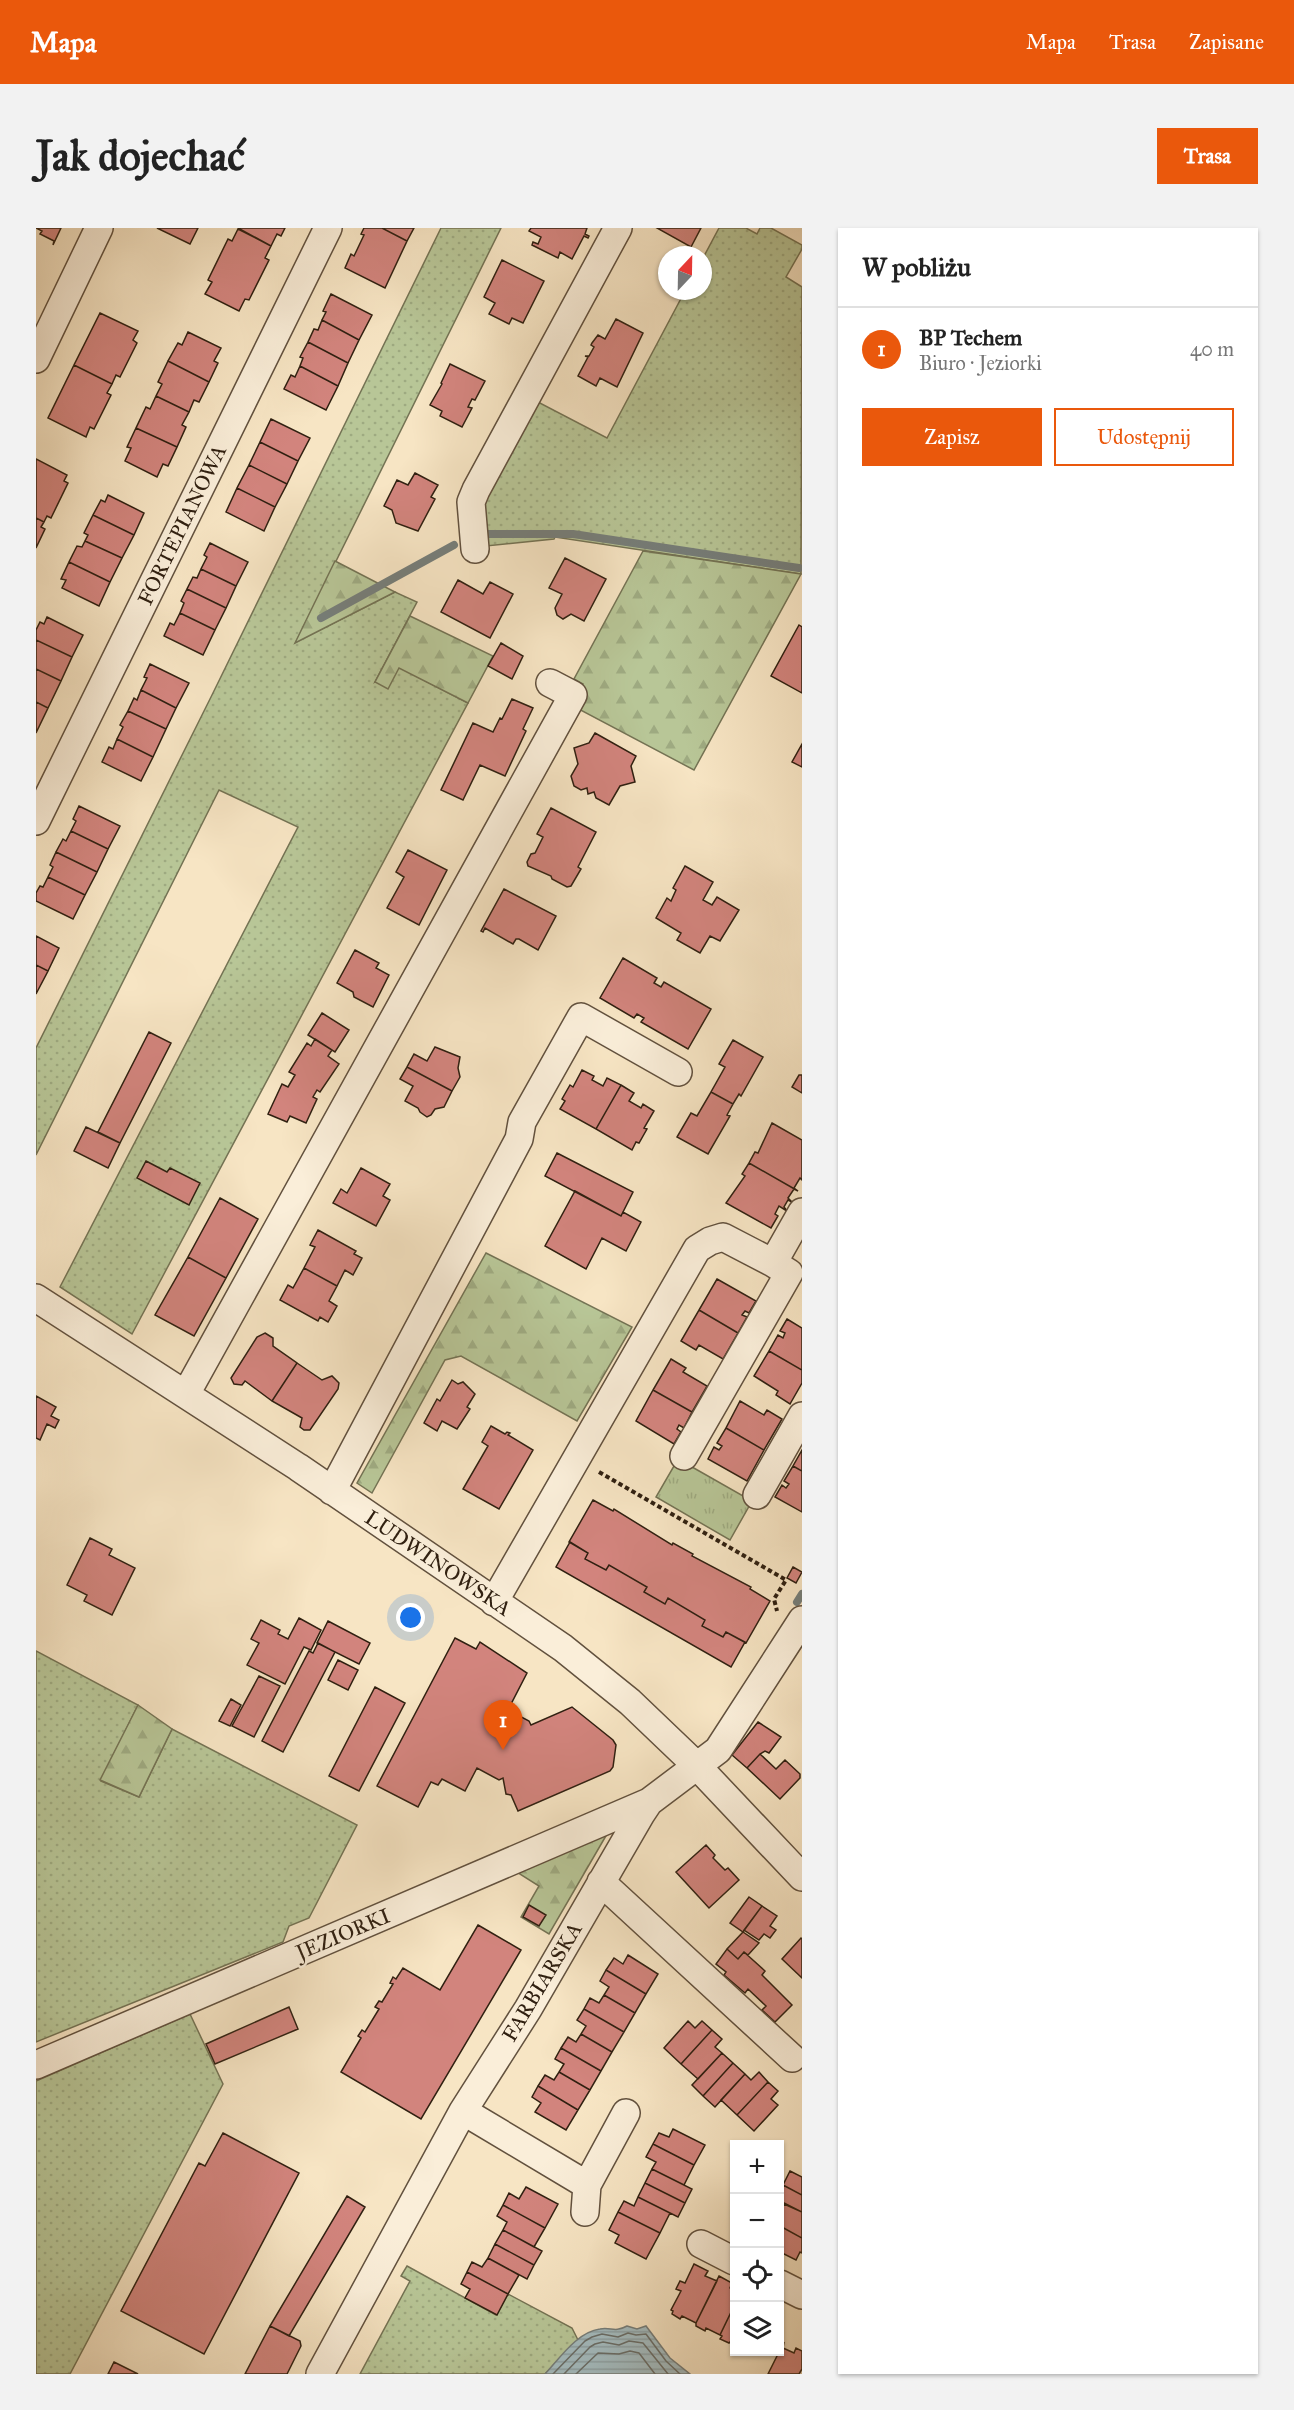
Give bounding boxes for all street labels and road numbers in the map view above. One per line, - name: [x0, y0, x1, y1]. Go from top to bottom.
- street label: FORTEPIANOWA: [132, 441, 232, 609]
- street label: LUDWINOWSKA: [360, 1504, 516, 1622]
- street label: JEZIORKI: [290, 1903, 394, 1966]
- street label: FARBIARSKA: [496, 1918, 588, 2046]

